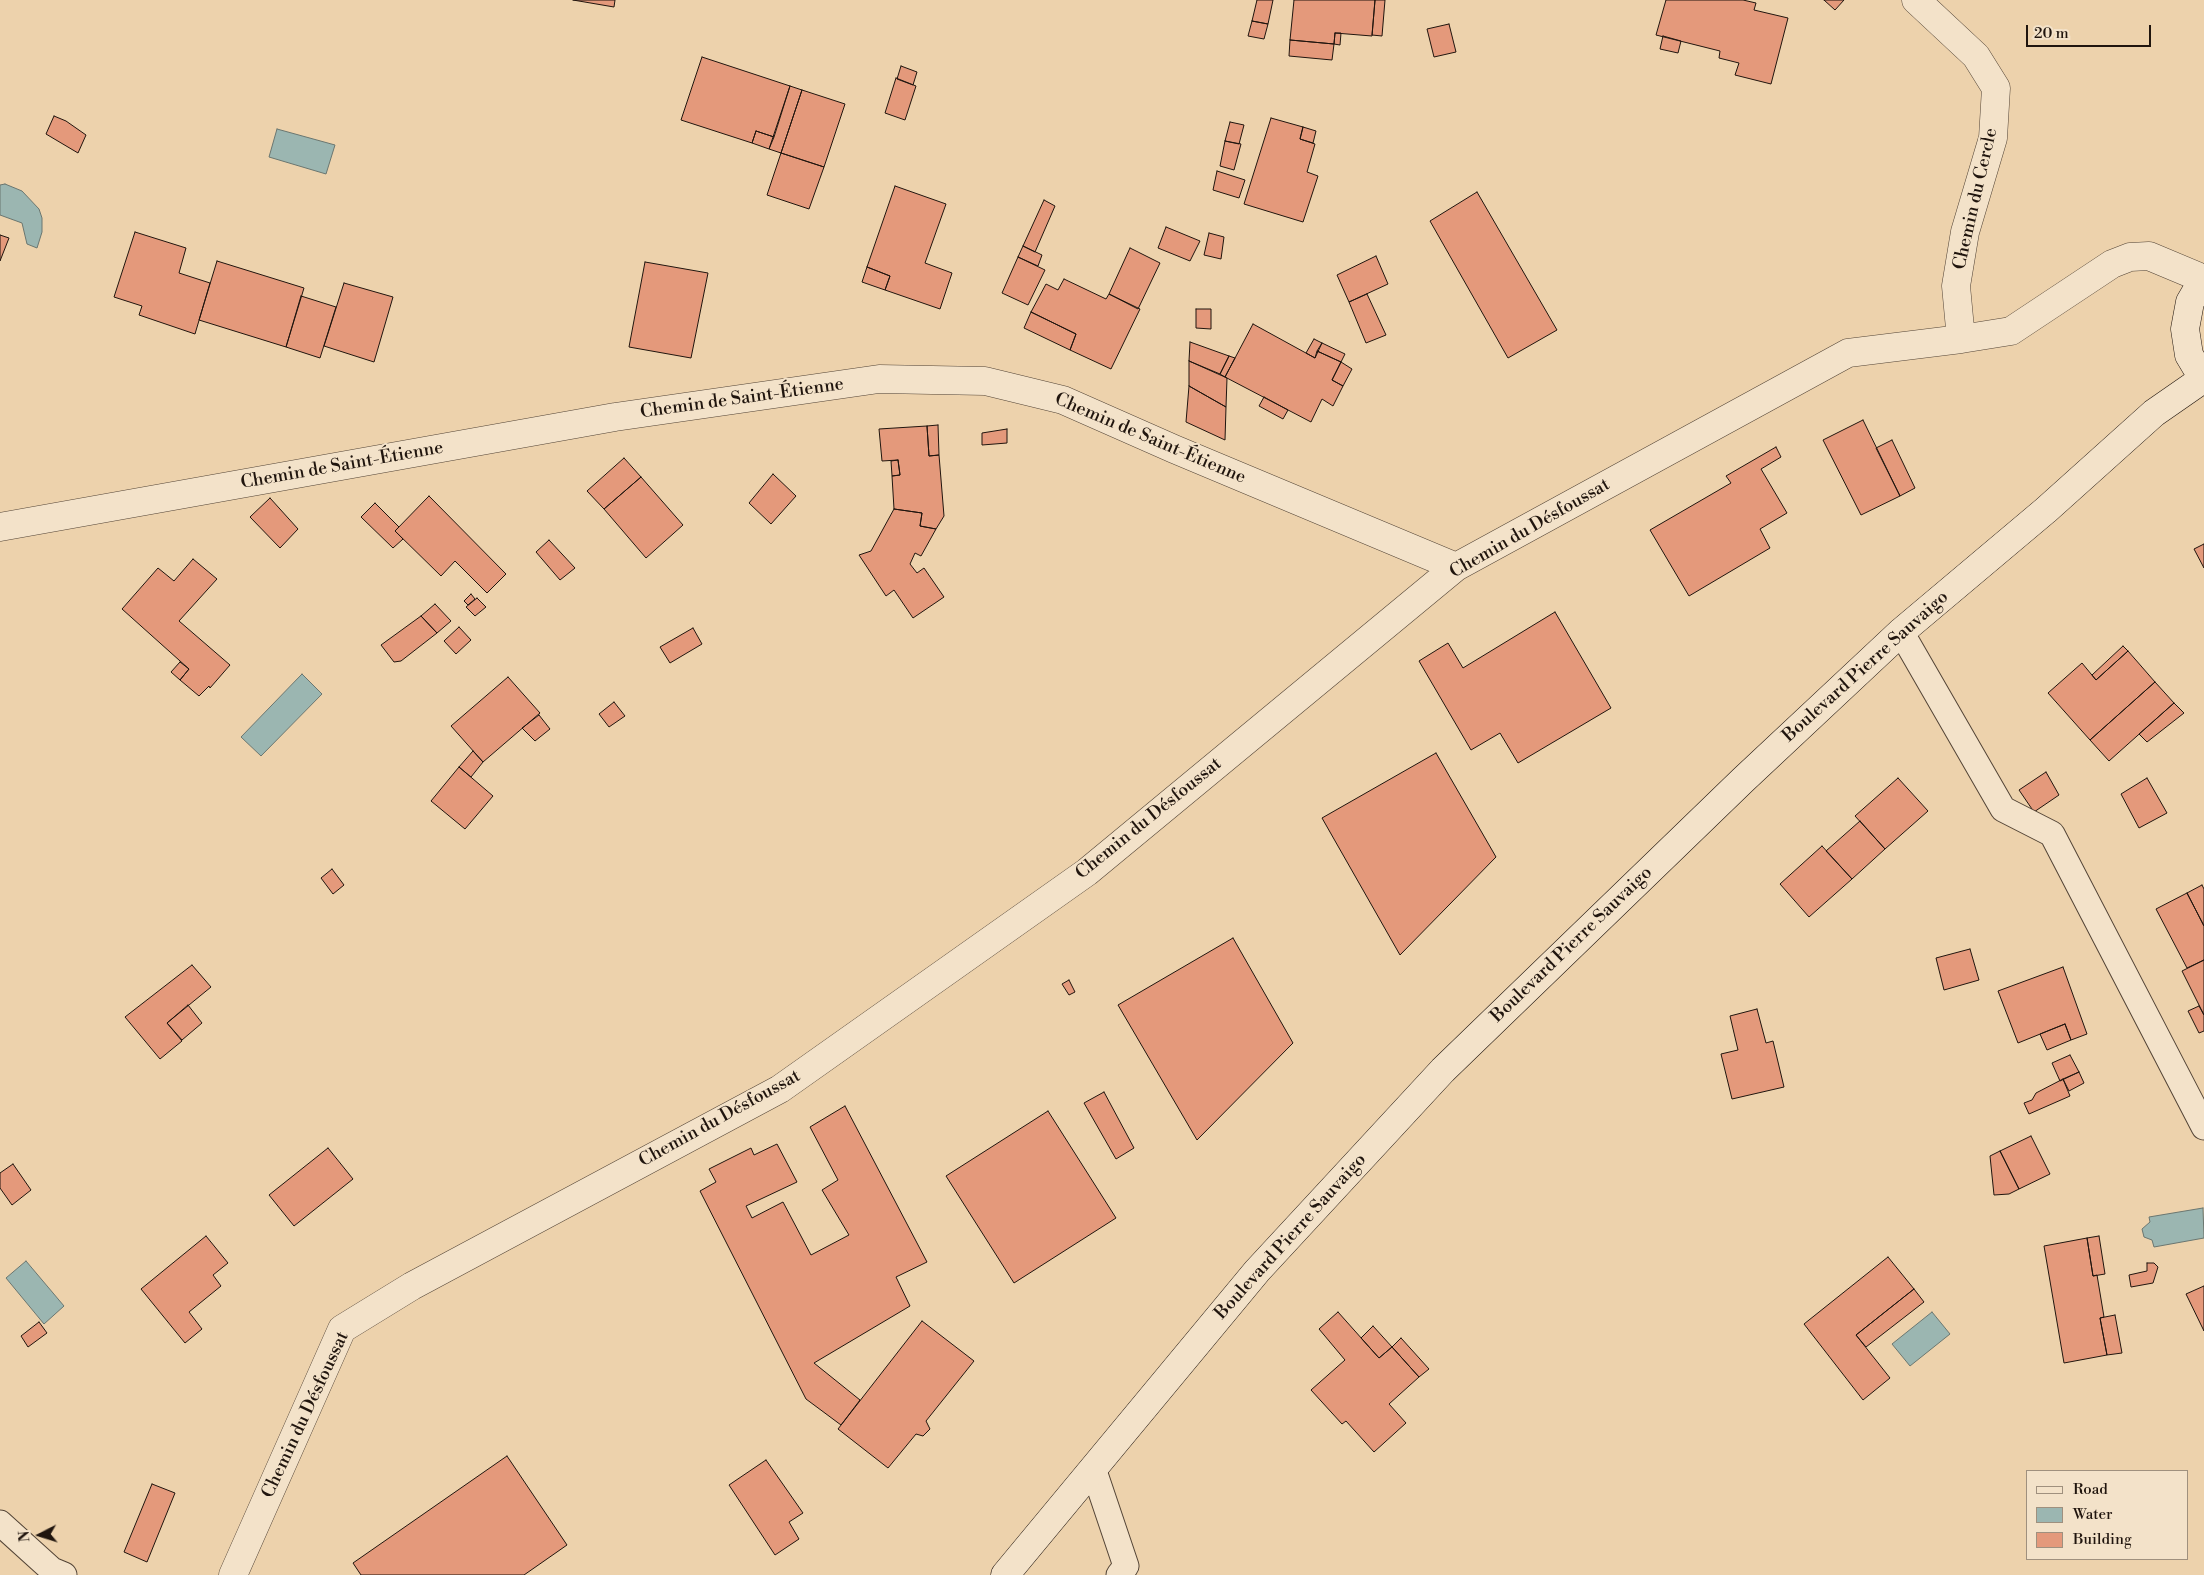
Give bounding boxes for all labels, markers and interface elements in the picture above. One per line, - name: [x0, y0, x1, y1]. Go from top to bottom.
- scale bar: [2029, 15, 2154, 47]
- text: 20 m: [2034, 24, 2069, 43]
- street label: Chemin du Cercle: [1949, 126, 2003, 272]
- street label: Chemin de Saint-Étienne: [639, 374, 845, 424]
- street label: Chemin de Saint-Étienne: [1051, 389, 1249, 489]
- street label: Chemin de Saint-Étienne: [239, 438, 445, 494]
- street label: Chemin du Désfoussat: [1446, 474, 1614, 584]
- street label: Boulevard Pierre Sauvaigo: [1779, 587, 1953, 747]
- street label: Chemin du Désfoussat: [1072, 754, 1226, 884]
- street label: Boulevard Pierre Sauvaigo: [1487, 862, 1657, 1028]
- street label: Chemin du Désfoussat: [635, 1066, 805, 1172]
- street label: Boulevard Pierre Sauvaigo: [1211, 1150, 1371, 1324]
- street label: Chemin du Désfoussat: [258, 1328, 354, 1502]
- legend: [2026, 1470, 2189, 1560]
- text: Road: [2073, 1480, 2108, 1499]
- text: Water: [2073, 1505, 2112, 1524]
- north arrow: [15, 1510, 65, 1560]
- text: N: [16, 1530, 35, 1543]
- text: Building: [2073, 1530, 2132, 1549]

